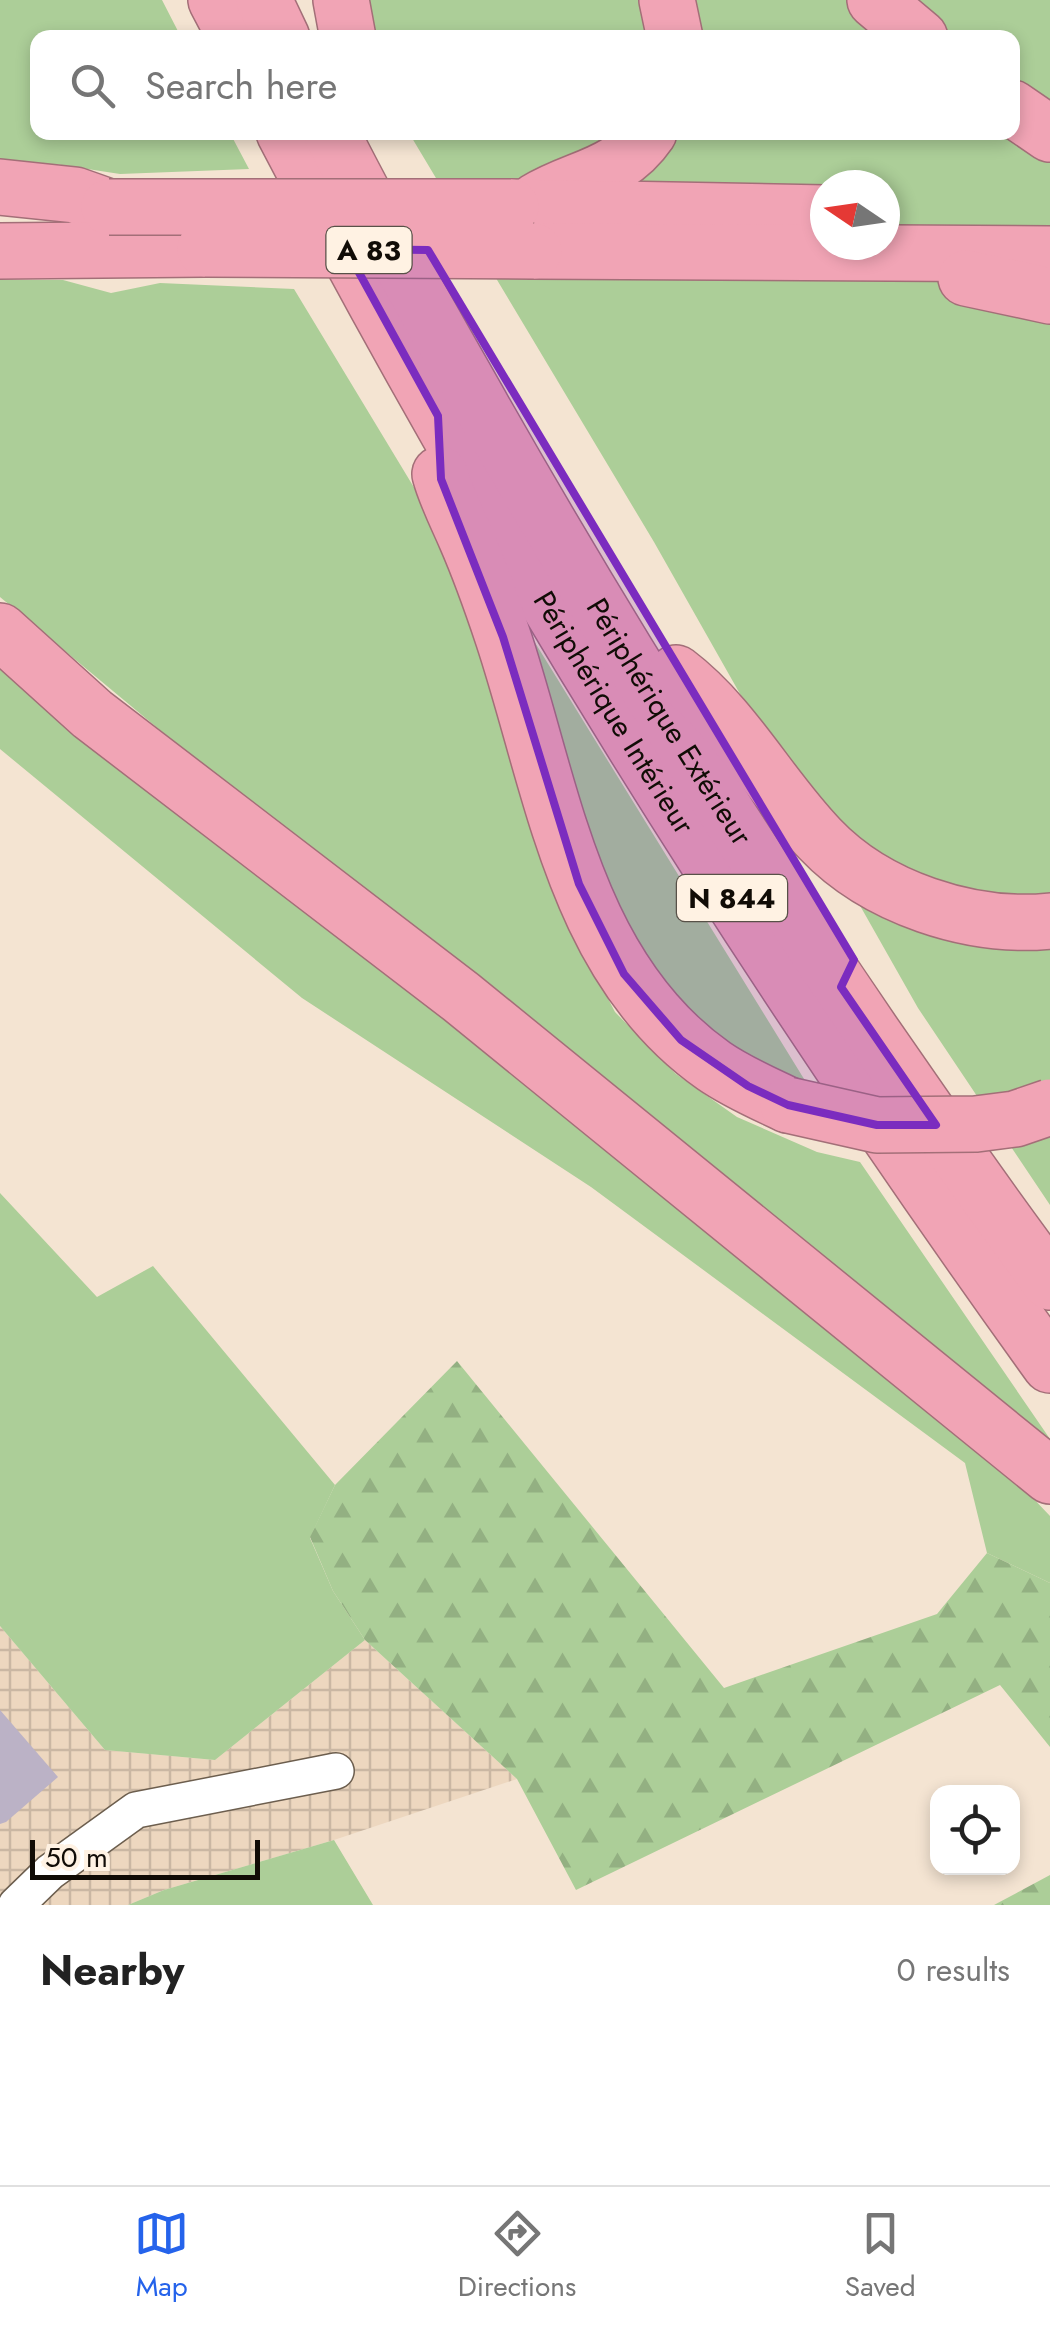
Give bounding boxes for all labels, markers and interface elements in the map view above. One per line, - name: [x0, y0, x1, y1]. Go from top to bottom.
- search box: [30, 30, 1020, 140]
- icon: search: [65, 58, 120, 113]
- text: Search here: [145, 58, 337, 113]
- north arrow: [810, 170, 900, 260]
- road number: A 83: [326, 227, 412, 273]
- street label: Périphérique Intérieur: [523, 583, 706, 843]
- street label: Périphérique Extérieur: [577, 589, 764, 854]
- road number: N 844: [677, 875, 787, 921]
- map controls: [930, 1785, 1020, 1875]
- button: locate: [930, 1785, 1020, 1875]
- scale bar: [30, 1835, 260, 1880]
- text: 50 m: [45, 1837, 108, 1878]
- text: Nearby: [40, 1940, 184, 2001]
- text: 0 results: [897, 1947, 1010, 1993]
- tab: Map: [134, 2206, 189, 2307]
- tab: Directions: [458, 2206, 576, 2307]
- tab: Saved: [845, 2206, 916, 2307]

